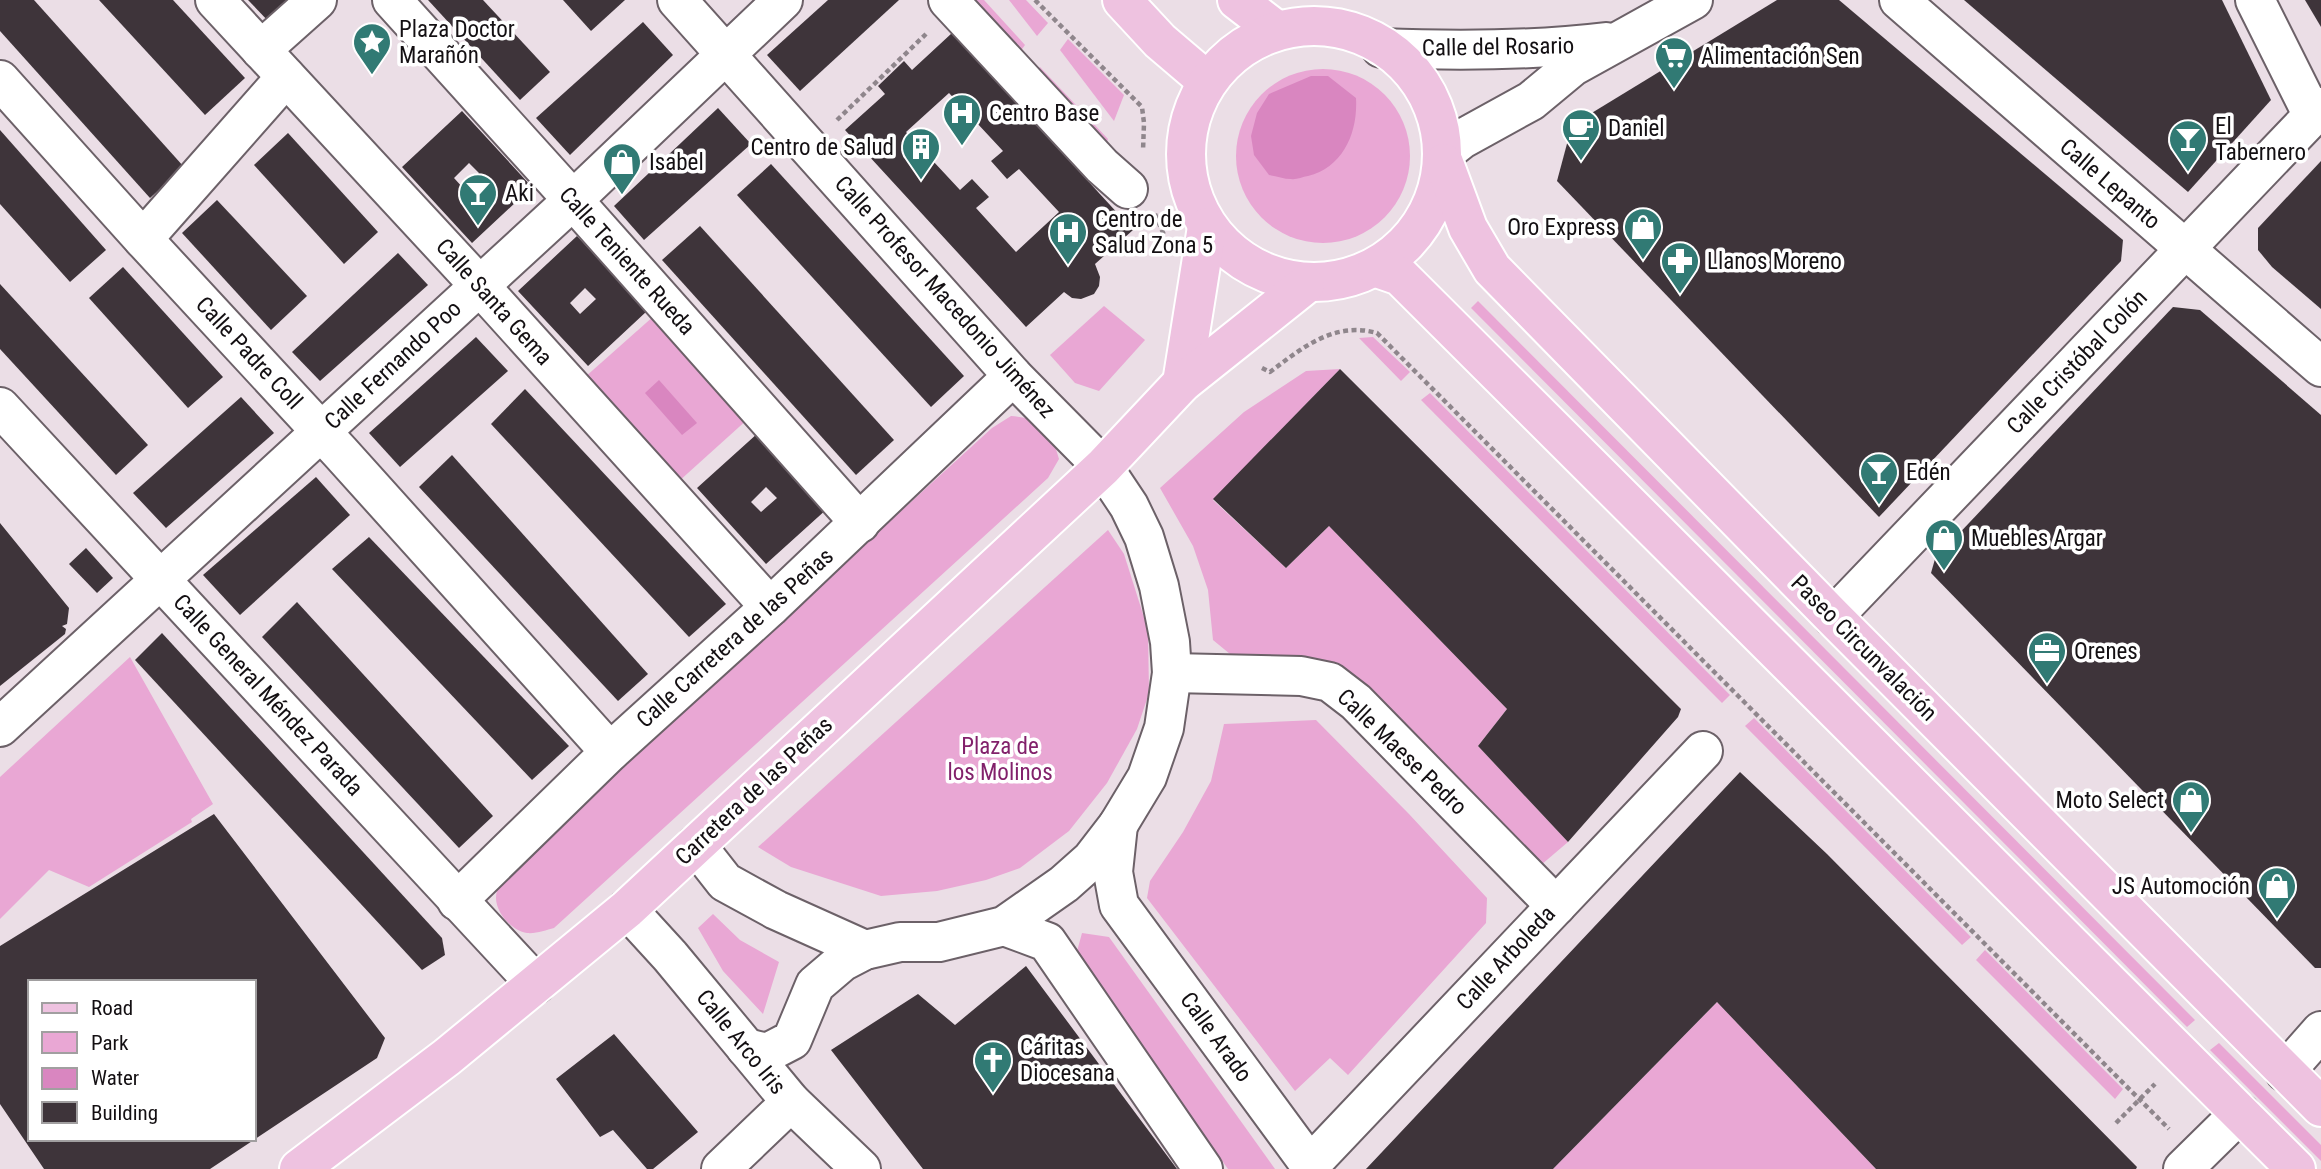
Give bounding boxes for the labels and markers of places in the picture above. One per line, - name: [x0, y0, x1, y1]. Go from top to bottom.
- place label: Plaza Doctor Marañón: [399, 16, 515, 69]
- place icon: Plaza Doctor Marañón: [351, 21, 393, 76]
- supermarket icon: Alimentación Sen: [1653, 35, 1695, 90]
- place label: Alimentación Sen: [1701, 43, 1860, 70]
- hospital icon: Centro Base: [941, 92, 983, 147]
- place label: Centro Base: [989, 100, 1099, 127]
- cafe icon: Daniel: [1560, 107, 1602, 162]
- place label: El Tabernero: [2215, 113, 2306, 166]
- place label: Daniel: [1608, 115, 1665, 142]
- bar icon: El Tabernero: [2167, 118, 2209, 173]
- building icon: Centro de Salud: [900, 126, 942, 181]
- place label: Centro de Salud: [750, 134, 894, 161]
- shop icon: Isabel: [601, 141, 643, 196]
- place label: Isabel: [649, 149, 704, 176]
- bar icon: Aki: [457, 172, 499, 227]
- place label: Aki: [505, 180, 534, 207]
- place label: Centro de Salud Zona 5: [1095, 206, 1213, 259]
- shop icon: Oro Express: [1622, 206, 1664, 261]
- hospital icon: Centro de Salud Zona 5: [1047, 211, 1089, 266]
- place label: Oro Express: [1507, 214, 1616, 241]
- pharmacy icon: Llanos Moreno: [1659, 240, 1701, 295]
- place label: Llanos Moreno: [1707, 248, 1842, 275]
- bar icon: Edén: [1858, 451, 1900, 506]
- place label: Edén: [1906, 459, 1951, 486]
- shop icon: Muebles Argar: [1923, 517, 1965, 572]
- place label: Muebles Argar: [1971, 525, 2103, 552]
- office icon: Orenes: [2026, 630, 2068, 685]
- place label: Orenes: [2074, 638, 2138, 665]
- shop icon: Moto Select: [2170, 779, 2212, 834]
- place label: Moto Select: [2055, 787, 2164, 814]
- shop icon: JS Automoción: [2256, 865, 2298, 920]
- place label: JS Automoción: [2112, 873, 2250, 900]
- place label: Cáritas Diocesana: [1020, 1034, 1115, 1087]
- church icon: Cáritas Diocesana: [972, 1039, 1014, 1094]

